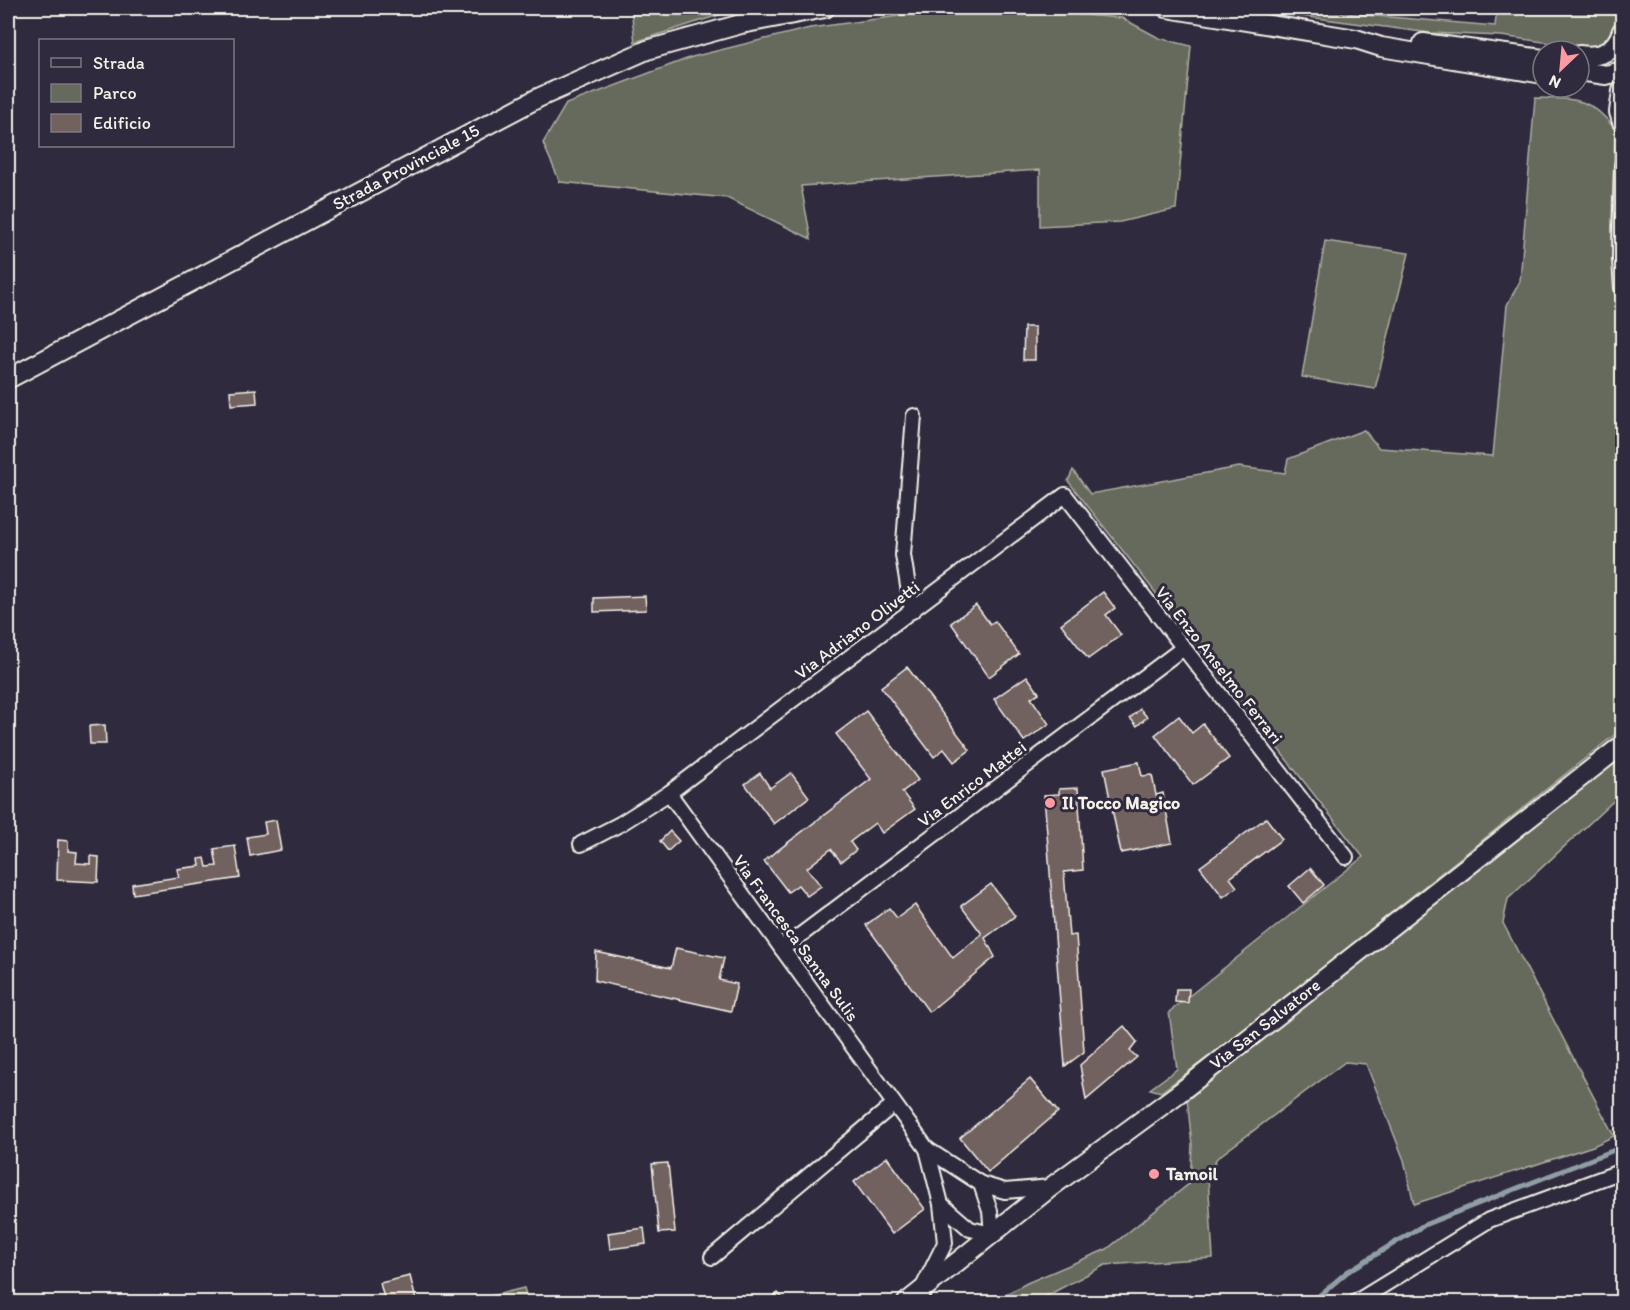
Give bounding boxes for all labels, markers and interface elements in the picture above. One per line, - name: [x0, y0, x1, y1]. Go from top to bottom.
- legend: [39, 39, 234, 147]
- north arrow: [1531, 39, 1591, 99]
- text: Strada: [93, 52, 145, 74]
- text: N: [1546, 71, 1564, 93]
- text: Parco: [93, 82, 137, 104]
- text: Edificio: [93, 112, 151, 134]
- street label: Strada Provinciale 15: [329, 119, 483, 215]
- street label: Via Adriano Olivetti: [790, 576, 924, 684]
- street label: Via Enzo Anselmo Ferrari: [1151, 582, 1287, 748]
- street label: Via Enrico Mattei: [913, 736, 1031, 832]
- place label: Il Tocco Magico: [1062, 792, 1180, 814]
- marker: Il Tocco Magico: [1043, 796, 1057, 810]
- street label: Via Francesca Sanna Sulis: [728, 850, 864, 1026]
- street label: Via San Salvatore: [1205, 974, 1325, 1074]
- place label: Tamoil: [1165, 1163, 1219, 1185]
- marker: Tamoil: [1147, 1167, 1161, 1181]

